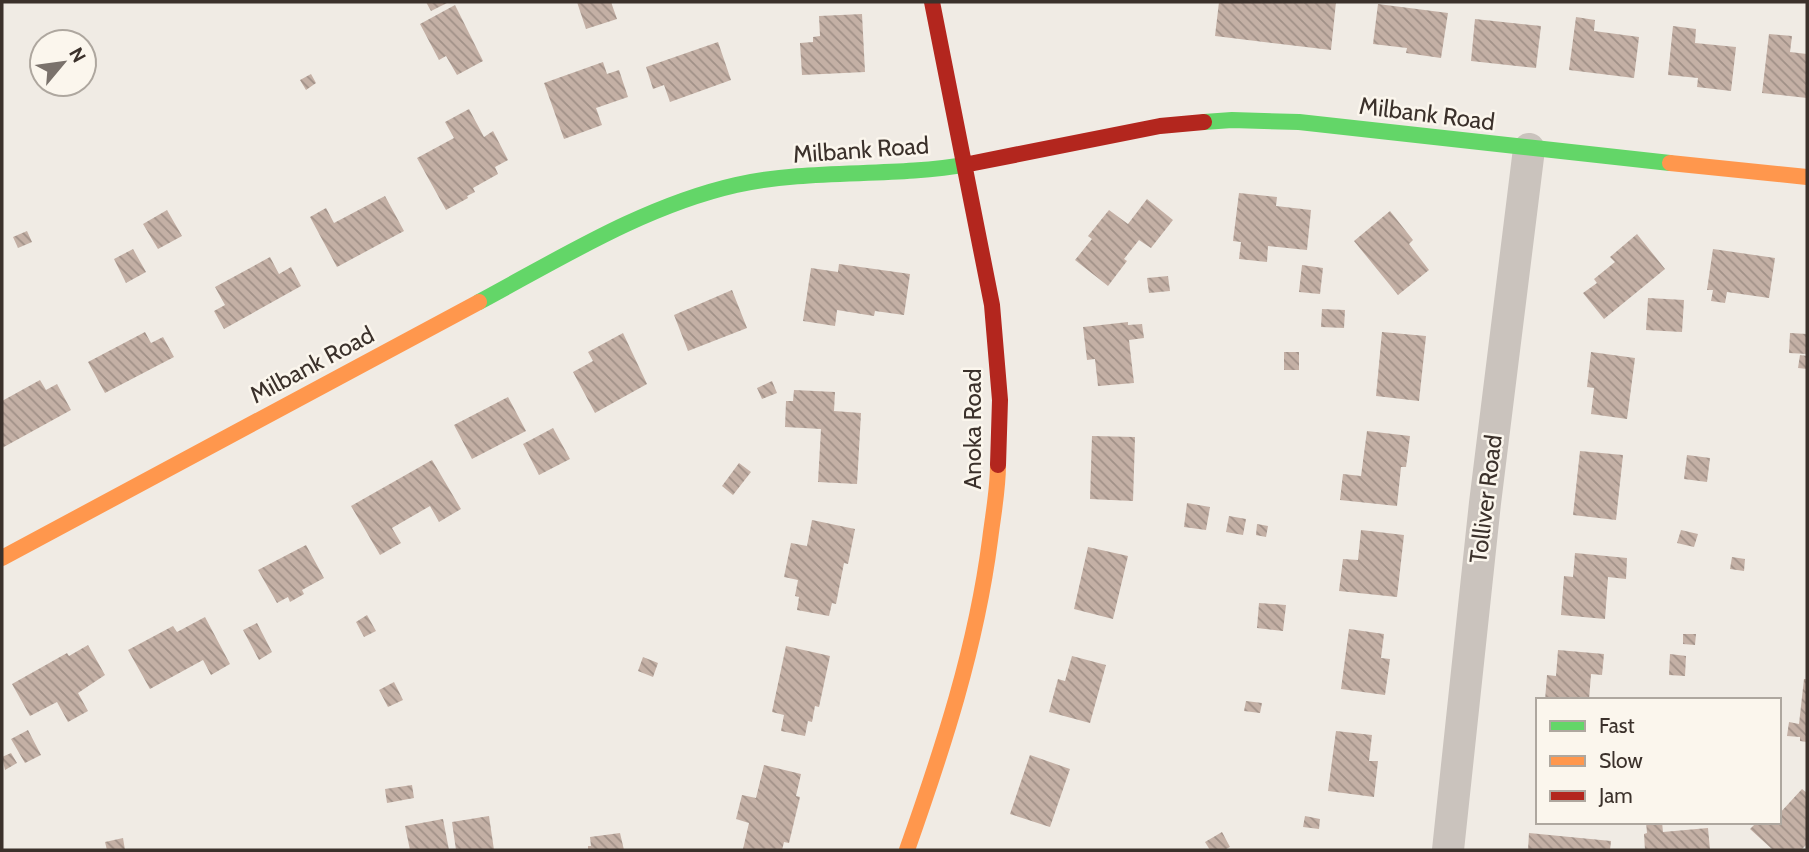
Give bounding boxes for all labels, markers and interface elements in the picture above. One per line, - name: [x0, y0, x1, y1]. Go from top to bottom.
- north arrow: [28, 28, 98, 98]
- text: N: [64, 44, 91, 66]
- street label: Milbank Road: [1358, 91, 1497, 136]
- street label: Milbank Road: [792, 130, 930, 169]
- street label: Milbank Road: [245, 320, 379, 409]
- street label: Anoka Road: [958, 368, 987, 490]
- street label: Tolliver Road: [1463, 433, 1508, 565]
- legend: [1536, 698, 1781, 824]
- text: Fast: [1599, 713, 1635, 738]
- text: Slow: [1599, 748, 1643, 773]
- text: Jam: [1598, 783, 1633, 808]

